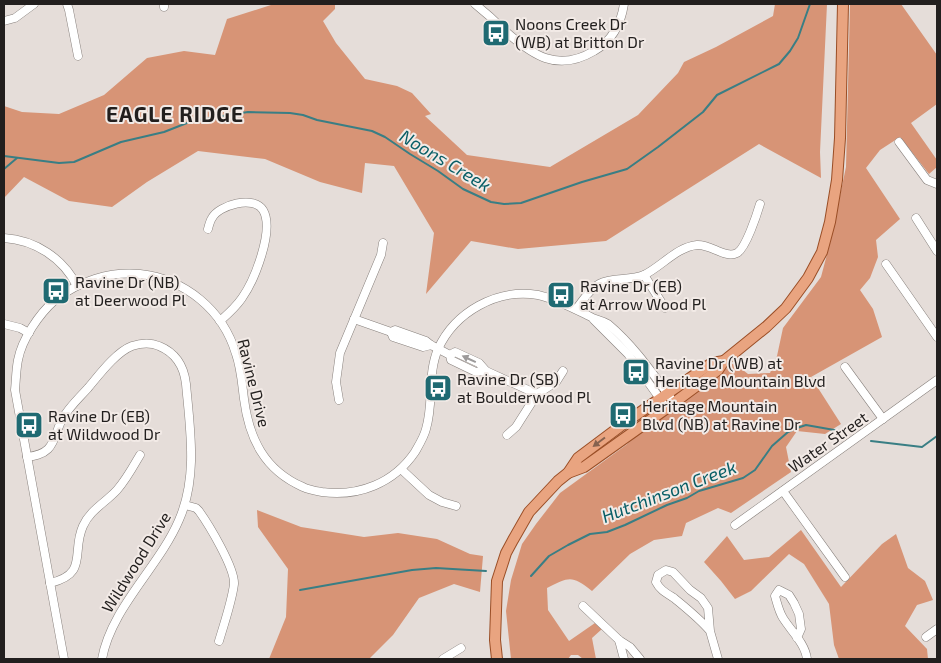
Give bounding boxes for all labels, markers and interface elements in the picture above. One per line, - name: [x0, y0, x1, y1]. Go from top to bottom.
- place label: Noons Creek Dr (WB) at Britton Dr: [515, 14, 645, 51]
- bus stop icon: Noons Creek Dr (WB) at Britton Dr: [481, 18, 511, 48]
- district label: EAGLE RIDGE: [106, 101, 244, 126]
- water label: Noons Creek: [396, 124, 495, 196]
- place label: Ravine Dr (NB) at Deerwood Pl: [75, 272, 186, 309]
- bus stop icon: Ravine Dr (NB) at Deerwood Pl: [41, 276, 71, 306]
- place label: Ravine Dr (EB) at Arrow Wood Pl: [580, 276, 706, 313]
- bus stop icon: Ravine Dr (EB) at Arrow Wood Pl: [546, 280, 576, 310]
- street label: Ravine Drive: [234, 337, 275, 429]
- place label: Ravine Dr (WB) at Heritage Mountain Blvd: [655, 353, 826, 390]
- one-way arrow: [462, 354, 476, 362]
- bus stop icon: Ravine Dr (WB) at Heritage Mountain Blvd: [621, 357, 651, 387]
- place label: Ravine Dr (SB) at Boulderwood Pl: [457, 369, 591, 406]
- bus stop icon: Ravine Dr (SB) at Boulderwood Pl: [423, 373, 453, 403]
- place label: Heritage Mountain Blvd (NB) at Ravine Dr: [642, 396, 801, 433]
- bus stop icon: Heritage Mountain Blvd (NB) at Ravine Dr: [608, 400, 638, 430]
- place label: Ravine Dr (EB) at Wildwood Dr: [48, 406, 161, 443]
- street label: Water Street: [784, 407, 871, 476]
- bus stop icon: Ravine Dr (EB) at Wildwood Dr: [14, 410, 44, 440]
- one-way arrow: [592, 437, 606, 447]
- water label: Hutchinson Creek: [598, 455, 739, 527]
- street label: Wildwood Drive: [97, 508, 174, 616]

